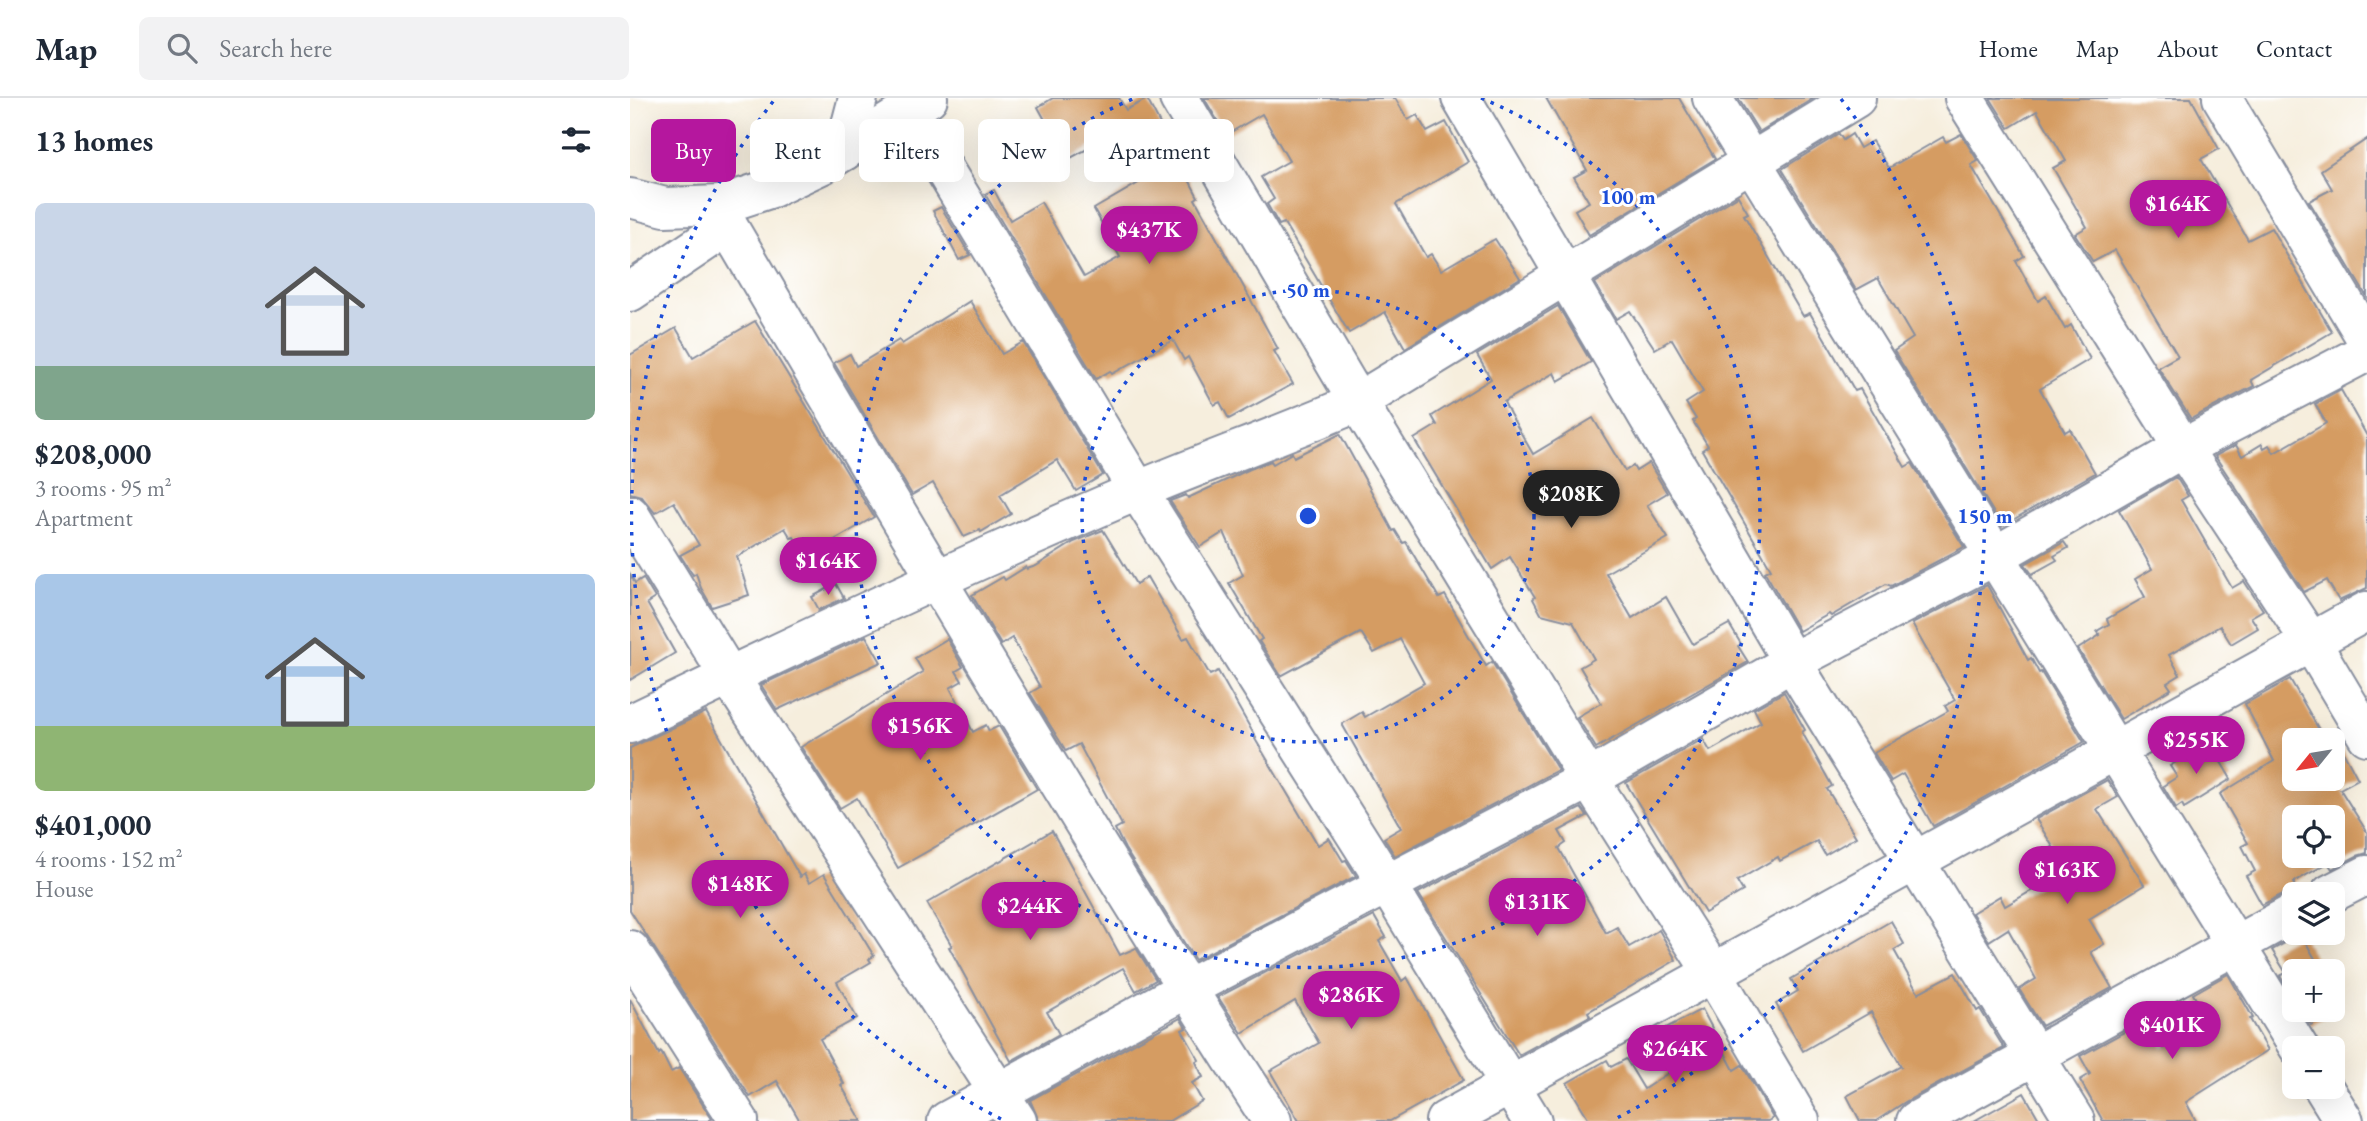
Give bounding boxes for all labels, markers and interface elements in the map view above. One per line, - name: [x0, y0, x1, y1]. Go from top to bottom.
- search box: [139, 17, 629, 80]
- text: Map: [35, 27, 97, 70]
- icon: search: [163, 29, 201, 67]
- text: Search here: [219, 31, 332, 65]
- text: Home: [1978, 33, 2038, 64]
- text: Map: [2076, 33, 2119, 64]
- text: About: [2157, 33, 2218, 64]
- text: Contact: [2256, 33, 2332, 64]
- chip: Buy: [651, 119, 736, 182]
- chip: Rent: [750, 119, 845, 182]
- chip: Filters: [859, 119, 964, 182]
- chip: New: [978, 119, 1070, 182]
- chip: Apartment: [1084, 119, 1234, 182]
- text: 13 homes: [35, 121, 153, 160]
- icon: filters: [557, 121, 595, 159]
- pin: $164K: [2129, 180, 2227, 240]
- text: 100 m: [1600, 183, 1656, 210]
- text: $164K: [2146, 188, 2210, 218]
- pin: $437K: [1100, 206, 1198, 266]
- text: $437K: [1117, 214, 1181, 244]
- icon: home: [252, 248, 378, 374]
- text: 50 m: [1286, 276, 1330, 303]
- text: $208,000: [35, 434, 151, 473]
- pin: $208K: [1522, 470, 1620, 530]
- text: 3 rooms · 95 m²: [35, 473, 172, 503]
- text: $208K: [1539, 478, 1603, 508]
- text: 150 m: [1957, 502, 2013, 529]
- text: Apartment: [35, 503, 133, 533]
- centre of rings: [1296, 504, 1320, 528]
- pin: $164K: [779, 538, 877, 597]
- text: $164K: [796, 545, 860, 575]
- icon: home: [252, 619, 378, 745]
- pin: $156K: [871, 702, 969, 762]
- text: $156K: [888, 710, 952, 740]
- pin: $255K: [2147, 716, 2245, 776]
- text: $255K: [2164, 724, 2228, 754]
- north arrow: [2282, 728, 2345, 791]
- map controls: [2282, 728, 2345, 1099]
- text: $401,000: [35, 805, 151, 844]
- button: locate: [2282, 805, 2345, 868]
- text: 4 rooms · 152 m²: [35, 844, 183, 874]
- pin: $163K: [2018, 846, 2116, 906]
- text: $163K: [2035, 854, 2099, 884]
- pin: $148K: [691, 860, 789, 920]
- text: $148K: [708, 868, 772, 898]
- text: House: [35, 874, 94, 904]
- pin: $131K: [1488, 878, 1586, 938]
- pin: $244K: [981, 882, 1079, 942]
- button: layers: [2282, 882, 2345, 945]
- text: $131K: [1505, 886, 1569, 916]
- text: $244K: [998, 890, 1062, 920]
- button: +: [2282, 959, 2345, 1022]
- pin: $286K: [1302, 972, 1400, 1031]
- text: $286K: [1319, 979, 1383, 1009]
- pin: $401K: [2123, 1002, 2221, 1061]
- text: $401K: [2140, 1009, 2204, 1039]
- pin: $264K: [1626, 1026, 1724, 1085]
- text: $264K: [1643, 1033, 1707, 1063]
- button: −: [2282, 1036, 2345, 1099]

